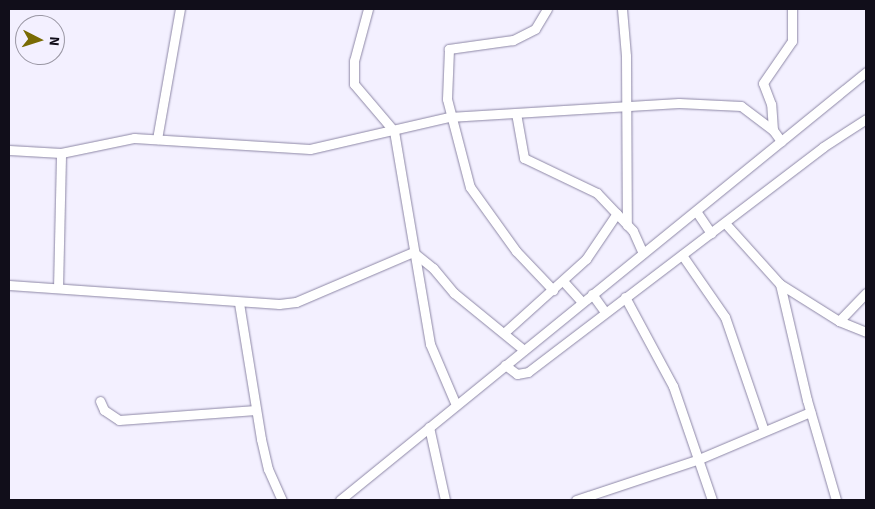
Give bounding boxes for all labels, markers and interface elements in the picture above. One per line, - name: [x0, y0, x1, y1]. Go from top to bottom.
- north arrow: [15, 15, 65, 65]
- text: N: [44, 36, 64, 47]

